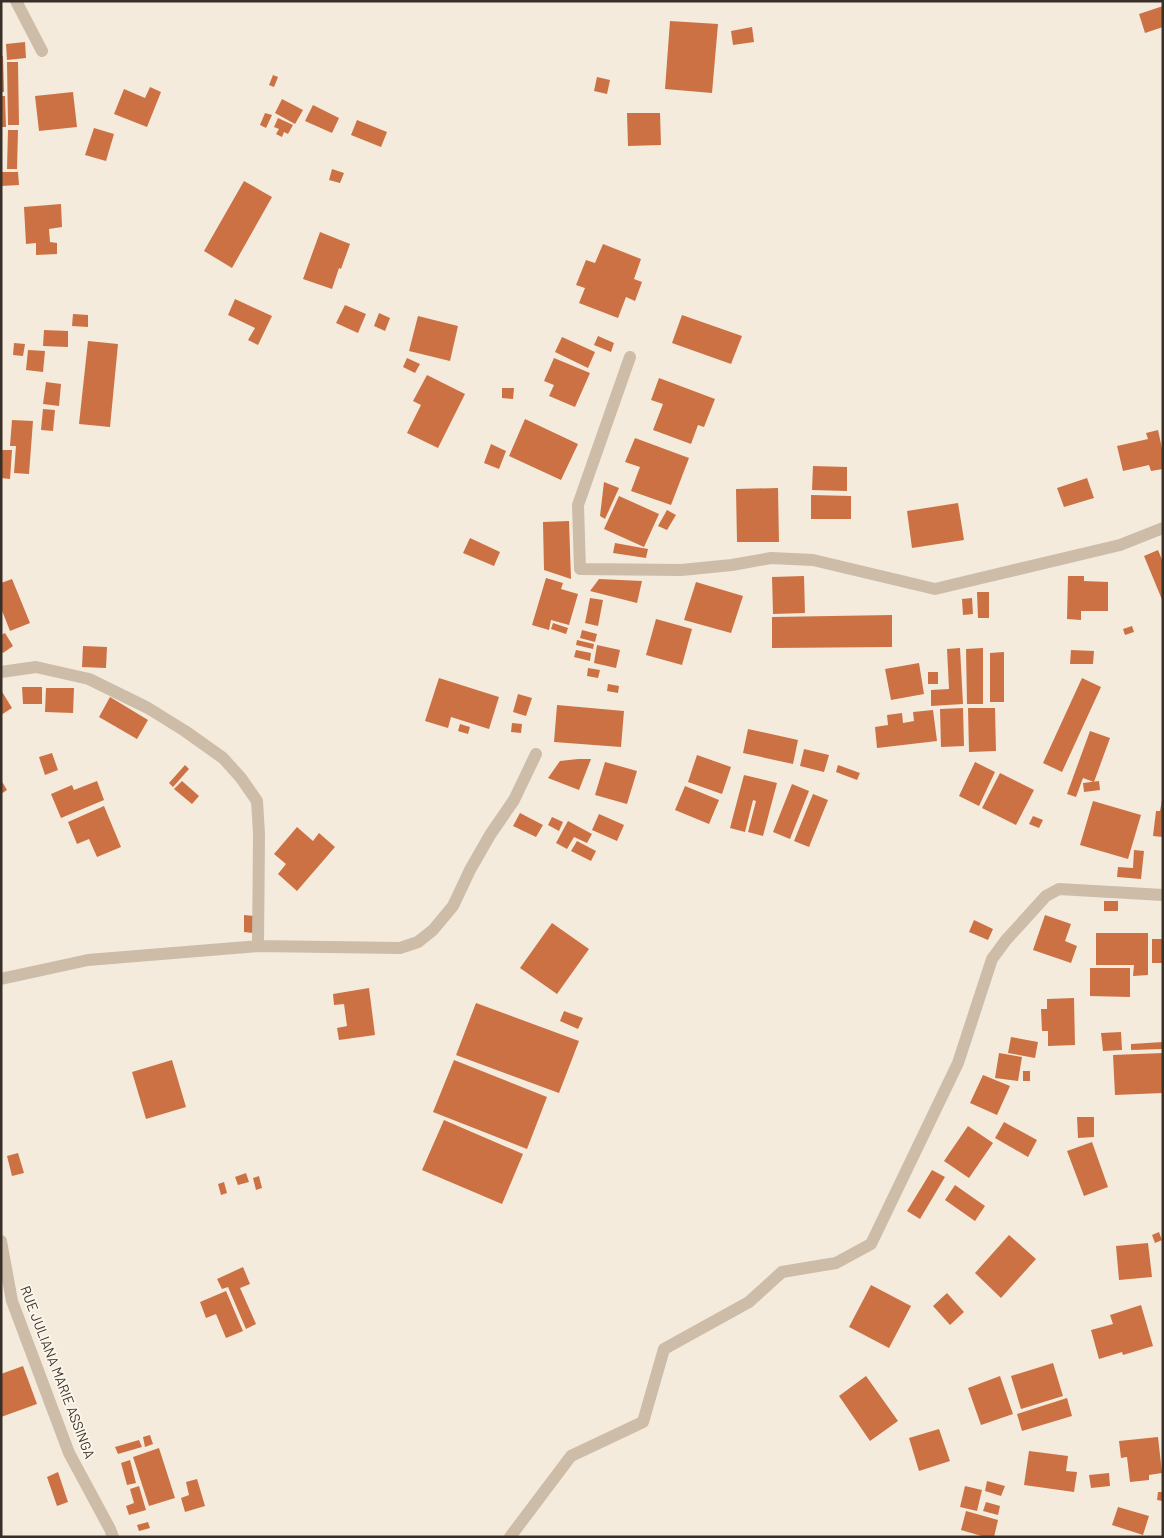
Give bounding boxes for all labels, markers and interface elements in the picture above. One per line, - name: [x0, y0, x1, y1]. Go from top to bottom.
- street label: RUE JULIANA MARIE ASSINGA: [17, 1283, 99, 1461]

